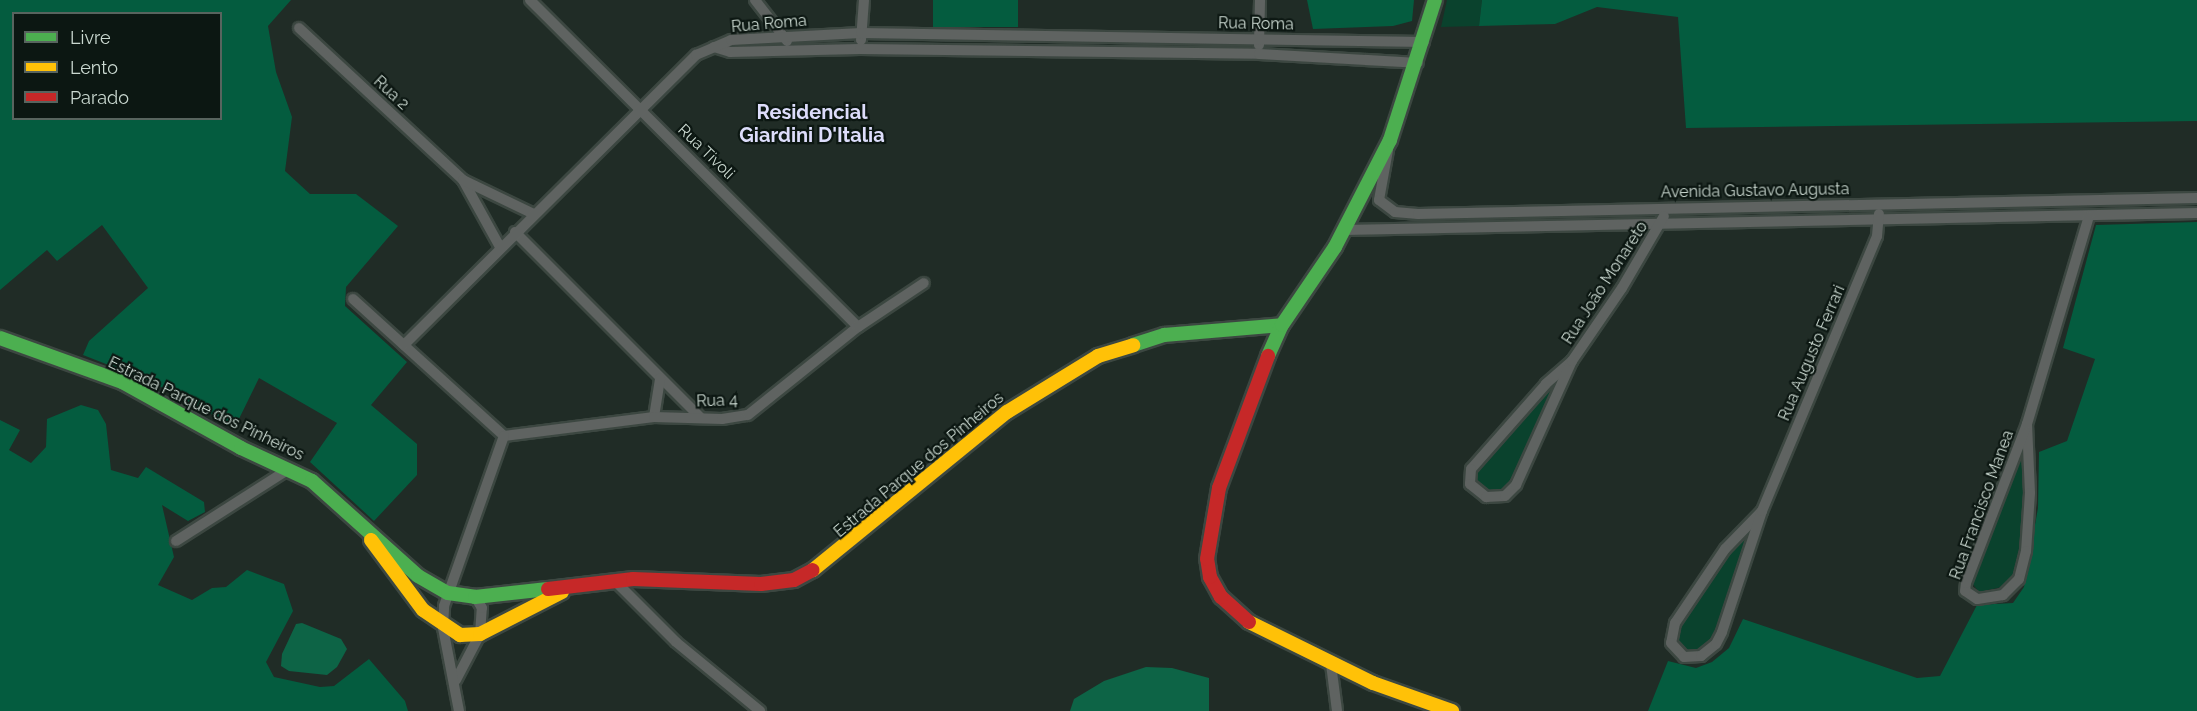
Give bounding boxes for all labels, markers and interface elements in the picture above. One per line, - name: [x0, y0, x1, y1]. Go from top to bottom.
- street label: Rua Roma: [730, 11, 808, 37]
- legend: [12, 12, 222, 120]
- street label: Rua Roma: [1218, 14, 1294, 34]
- text: Livre: [70, 27, 111, 48]
- text: Lento: [70, 57, 118, 78]
- street label: Rua 2: [369, 72, 413, 114]
- text: Parado: [70, 87, 129, 108]
- district label: Residencial Giardini D'Italia: [739, 100, 885, 147]
- street label: Rua Tivoli: [674, 120, 738, 184]
- street label: Avenida Gustavo Augusta: [1660, 180, 1850, 202]
- street label: Rua João Monareto: [1558, 218, 1652, 348]
- street label: Rua Augusto Ferrari: [1775, 282, 1849, 424]
- street label: Estrada Parque dos Pinheiros: [105, 353, 307, 465]
- street label: Estrada Parque dos Pinheiros: [830, 388, 1008, 542]
- street label: Rua 4: [696, 391, 738, 411]
- street label: Rua Francisco Manea: [1946, 428, 2018, 582]

